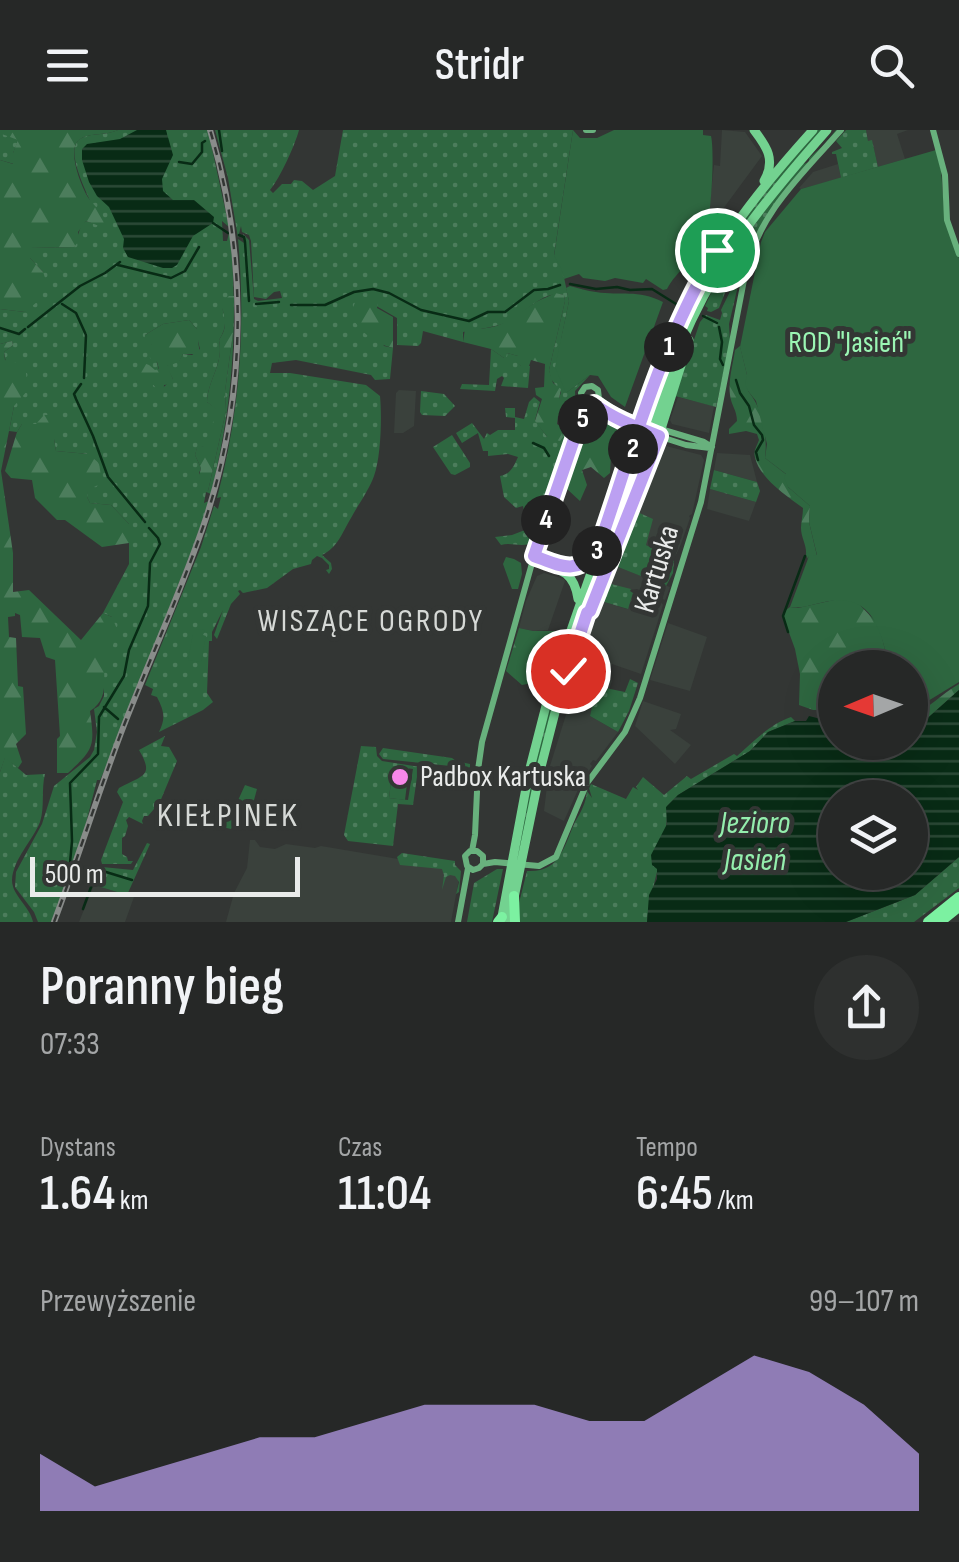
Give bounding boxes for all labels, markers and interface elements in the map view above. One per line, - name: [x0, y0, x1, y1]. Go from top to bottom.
- icon: menu: [40, 38, 95, 93]
- text: Stridr: [435, 38, 524, 93]
- icon: search: [864, 38, 919, 93]
- pin: [675, 208, 760, 293]
- icon: arrive: [690, 223, 745, 278]
- pin: 1: [644, 322, 694, 372]
- park label: ROD "Jasień": [788, 325, 912, 361]
- text: 1: [664, 330, 674, 363]
- pin: 5: [558, 394, 608, 444]
- text: 5: [577, 402, 589, 435]
- pin: 2: [608, 424, 658, 474]
- text: 2: [627, 432, 639, 465]
- pin: 4: [521, 495, 571, 545]
- text: 4: [539, 503, 553, 536]
- street label: Kartuska: [627, 521, 687, 617]
- pin: 3: [572, 526, 622, 576]
- text: 3: [591, 534, 603, 567]
- district label: WISZĄCE OGRODY: [257, 602, 485, 641]
- pin: [526, 629, 611, 714]
- icon: check: [541, 644, 596, 699]
- north arrow: [818, 650, 928, 760]
- map controls: [818, 650, 928, 890]
- place label: Padbox Kartuska: [420, 759, 586, 795]
- marker: Padbox Kartuska: [389, 766, 411, 788]
- button: layers: [818, 780, 928, 890]
- district label: KIEŁPINEK: [157, 794, 299, 837]
- water label: Jezioro Jasień: [718, 804, 790, 880]
- scale bar: [30, 852, 300, 896]
- text: 500 m: [45, 858, 104, 891]
- text: Poranny bieg: [40, 954, 284, 1021]
- button: share: [814, 955, 919, 1060]
- text: 07:33: [40, 1025, 100, 1064]
- text: Dystans: [40, 1131, 116, 1164]
- text: Czas: [338, 1131, 382, 1164]
- text: Tempo: [636, 1131, 698, 1164]
- text: 1.64: [40, 1164, 115, 1224]
- text: 11:04: [338, 1164, 431, 1224]
- text: 6:45: [636, 1164, 713, 1224]
- text: km: [115, 1184, 148, 1217]
- text: /km: [713, 1184, 754, 1217]
- text: Przewyższenie: [40, 1282, 196, 1321]
- text: 99–107 m: [809, 1282, 919, 1321]

